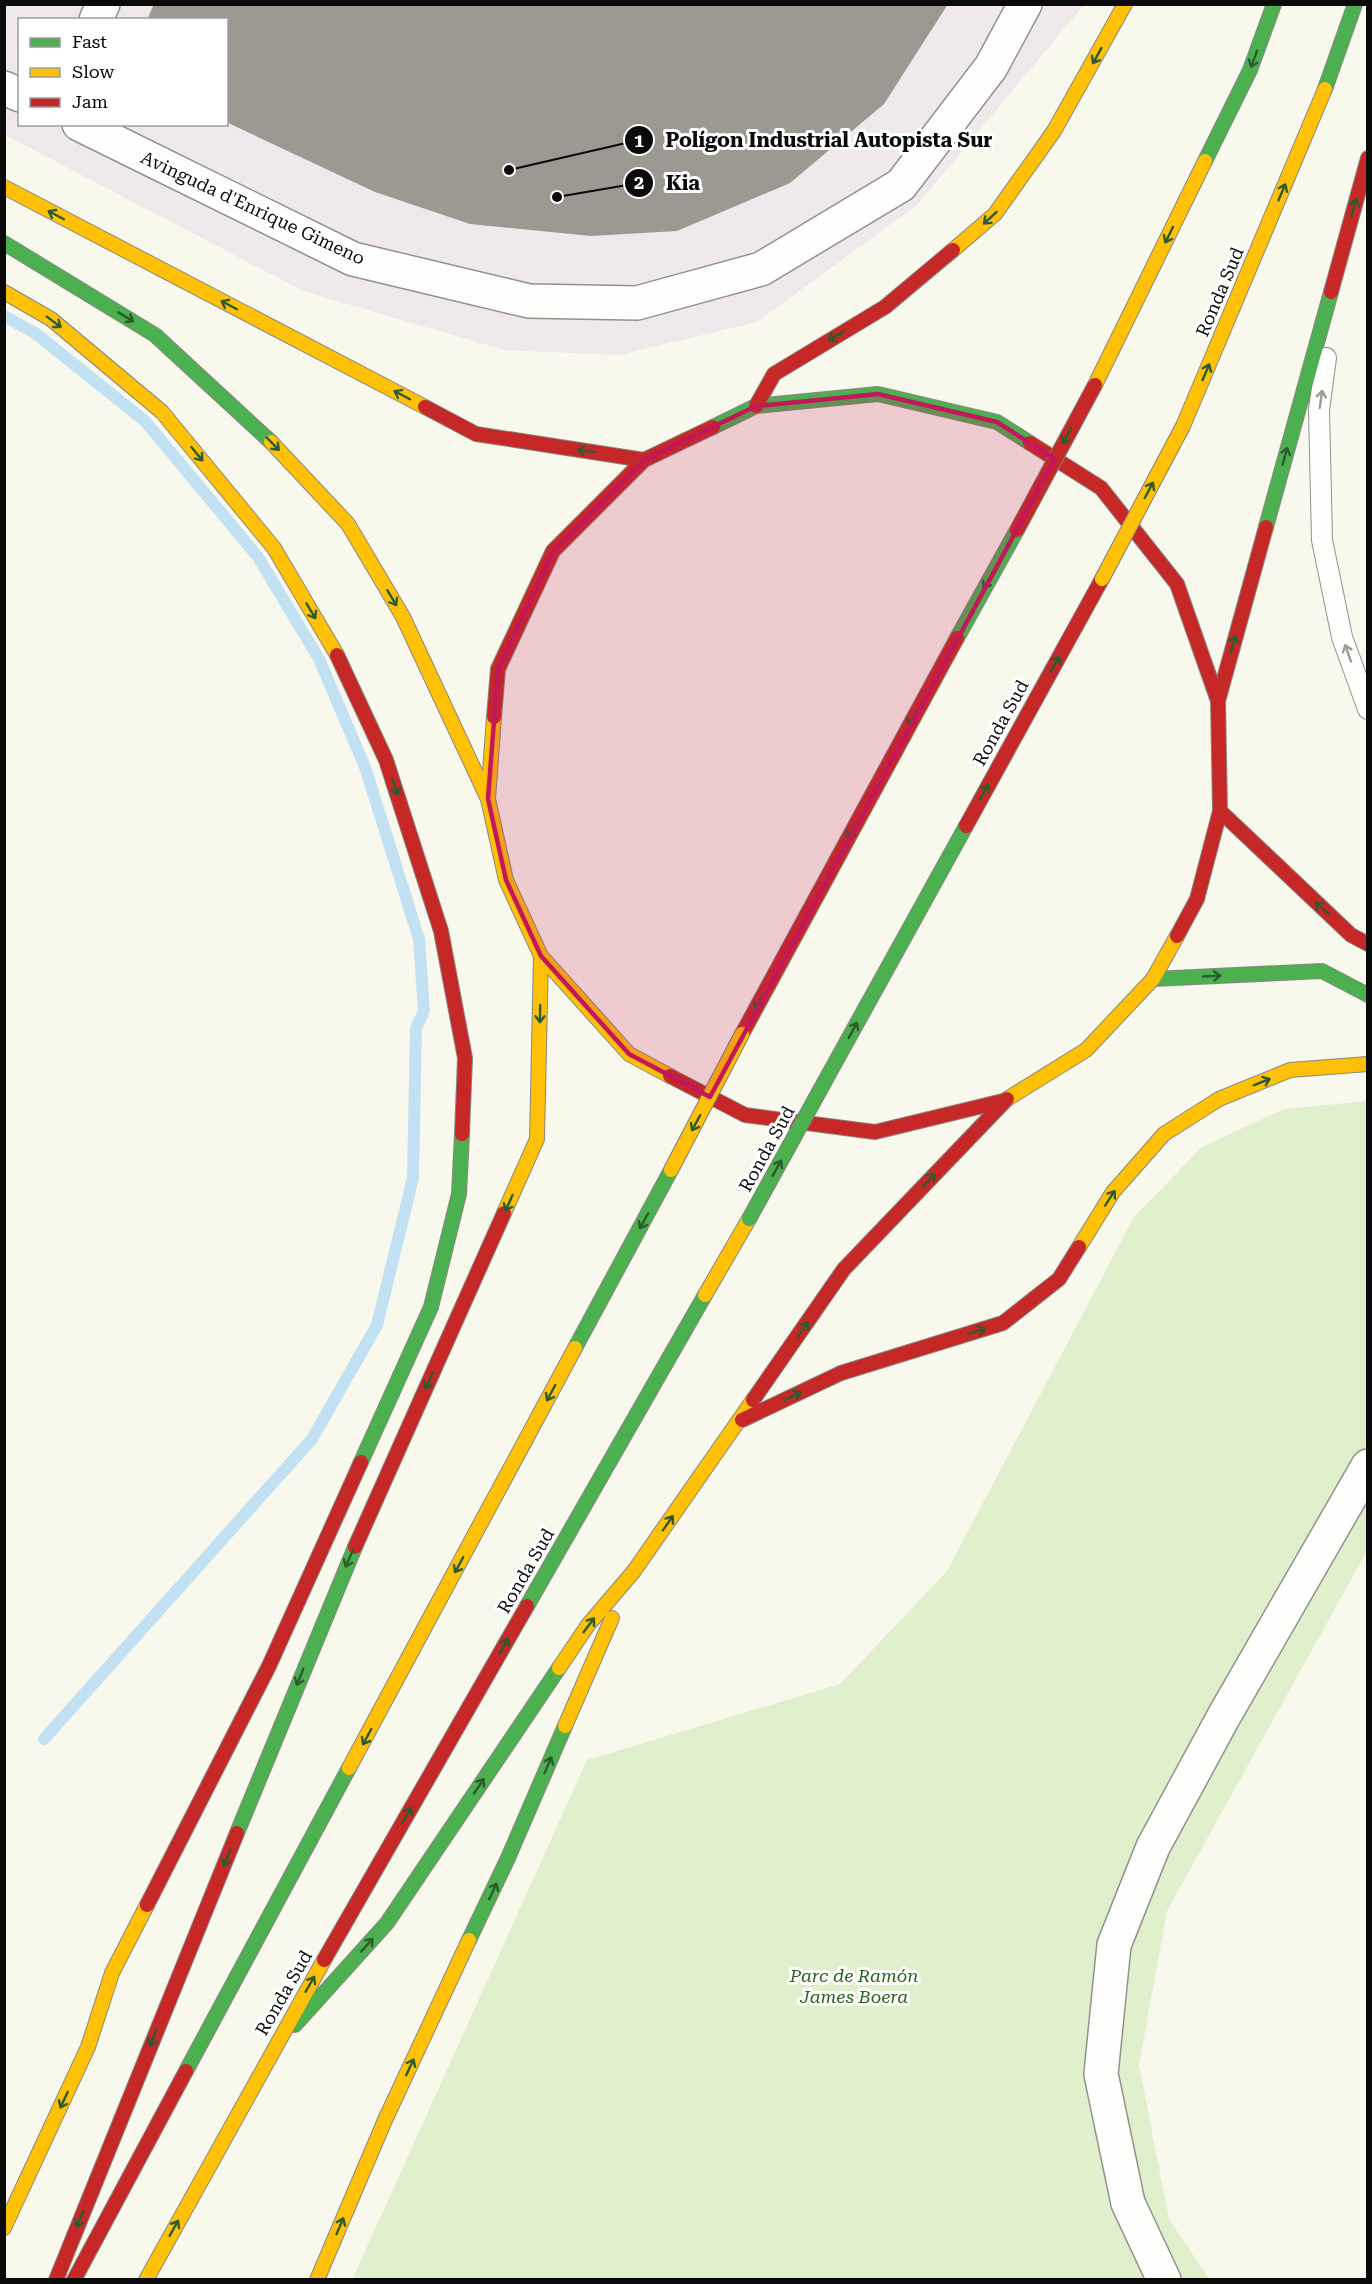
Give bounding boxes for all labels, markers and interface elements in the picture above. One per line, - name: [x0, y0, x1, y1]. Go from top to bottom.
- legend: [18, 18, 228, 126]
- text: Fast: [72, 31, 107, 52]
- one-way arrow: [1090, 47, 1102, 64]
- one-way arrow: [1247, 49, 1258, 68]
- text: Slow: [72, 61, 114, 82]
- text: Jam: [72, 91, 108, 112]
- callout: Polígon Industrial Autopista Sur: [624, 121, 1005, 159]
- text: Polígon Industrial Autopista Sur: [666, 128, 992, 152]
- text: 1: [634, 130, 644, 151]
- street label: Avinguda d'Enrique Gimeno: [138, 146, 369, 269]
- callout: Kia: [624, 164, 712, 202]
- text: Kia: [666, 171, 700, 195]
- text: 2: [634, 172, 644, 193]
- one-way arrow: [1277, 183, 1288, 202]
- one-way arrow: [1349, 198, 1361, 217]
- one-way arrow: [48, 208, 66, 220]
- one-way arrow: [982, 211, 997, 225]
- one-way arrow: [1162, 225, 1174, 243]
- street label: Ronda Sud: [1191, 244, 1248, 340]
- one-way arrow: [221, 299, 239, 310]
- one-way arrow: [117, 312, 134, 324]
- one-way arrow: [46, 316, 62, 328]
- one-way arrow: [828, 331, 845, 343]
- one-way arrow: [1201, 363, 1212, 381]
- one-way arrow: [394, 389, 411, 401]
- one-way arrow: [1315, 389, 1326, 409]
- one-way arrow: [1061, 427, 1073, 444]
- one-way arrow: [266, 437, 281, 452]
- one-way arrow: [577, 445, 597, 456]
- one-way arrow: [190, 446, 203, 462]
- one-way arrow: [1280, 447, 1291, 466]
- one-way arrow: [1144, 482, 1155, 500]
- one-way arrow: [982, 572, 994, 589]
- one-way arrow: [386, 589, 398, 606]
- one-way arrow: [306, 602, 318, 619]
- one-way arrow: [1228, 635, 1239, 654]
- one-way arrow: [1342, 644, 1353, 663]
- one-way arrow: [1049, 656, 1061, 673]
- street label: Ronda Sud: [968, 676, 1033, 769]
- one-way arrow: [907, 708, 918, 726]
- one-way arrow: [390, 777, 401, 796]
- one-way arrow: [978, 784, 990, 801]
- one-way arrow: [846, 821, 857, 839]
- one-way arrow: [1315, 901, 1330, 915]
- one-way arrow: [1201, 971, 1221, 982]
- one-way arrow: [753, 993, 764, 1011]
- one-way arrow: [534, 1004, 545, 1024]
- one-way arrow: [847, 1022, 859, 1039]
- one-way arrow: [1252, 1076, 1270, 1087]
- street label: Ronda Sud: [734, 1102, 799, 1195]
- one-way arrow: [690, 1114, 701, 1132]
- one-way arrow: [772, 1159, 783, 1177]
- one-way arrow: [921, 1173, 935, 1188]
- one-way arrow: [1104, 1190, 1116, 1207]
- one-way arrow: [503, 1193, 514, 1212]
- one-way arrow: [638, 1212, 649, 1230]
- one-way arrow: [797, 1321, 809, 1337]
- one-way arrow: [967, 1325, 986, 1336]
- one-way arrow: [423, 1371, 434, 1389]
- one-way arrow: [545, 1384, 557, 1401]
- one-way arrow: [783, 1389, 801, 1401]
- one-way arrow: [662, 1516, 674, 1532]
- street label: Ronda Sud: [493, 1524, 559, 1617]
- one-way arrow: [343, 1549, 354, 1567]
- one-way arrow: [453, 1556, 465, 1573]
- one-way arrow: [582, 1617, 595, 1633]
- one-way arrow: [498, 1638, 510, 1655]
- one-way arrow: [294, 1667, 305, 1686]
- one-way arrow: [361, 1728, 373, 1745]
- one-way arrow: [543, 1757, 554, 1775]
- one-way arrow: [473, 1778, 485, 1795]
- one-way arrow: [401, 1807, 413, 1824]
- one-way arrow: [221, 1848, 232, 1866]
- one-way arrow: [487, 1882, 499, 1900]
- one-way arrow: [360, 1938, 374, 1953]
- street label: Ronda Sud: [251, 1946, 317, 2039]
- park label: Parc de Ramón James Boera: [789, 1965, 918, 2007]
- one-way arrow: [304, 1976, 316, 1993]
- one-way arrow: [147, 2029, 158, 2047]
- one-way arrow: [405, 2059, 417, 2077]
- one-way arrow: [57, 2090, 69, 2108]
- one-way arrow: [74, 2209, 85, 2228]
- one-way arrow: [335, 2217, 346, 2235]
- one-way arrow: [168, 2220, 180, 2237]

